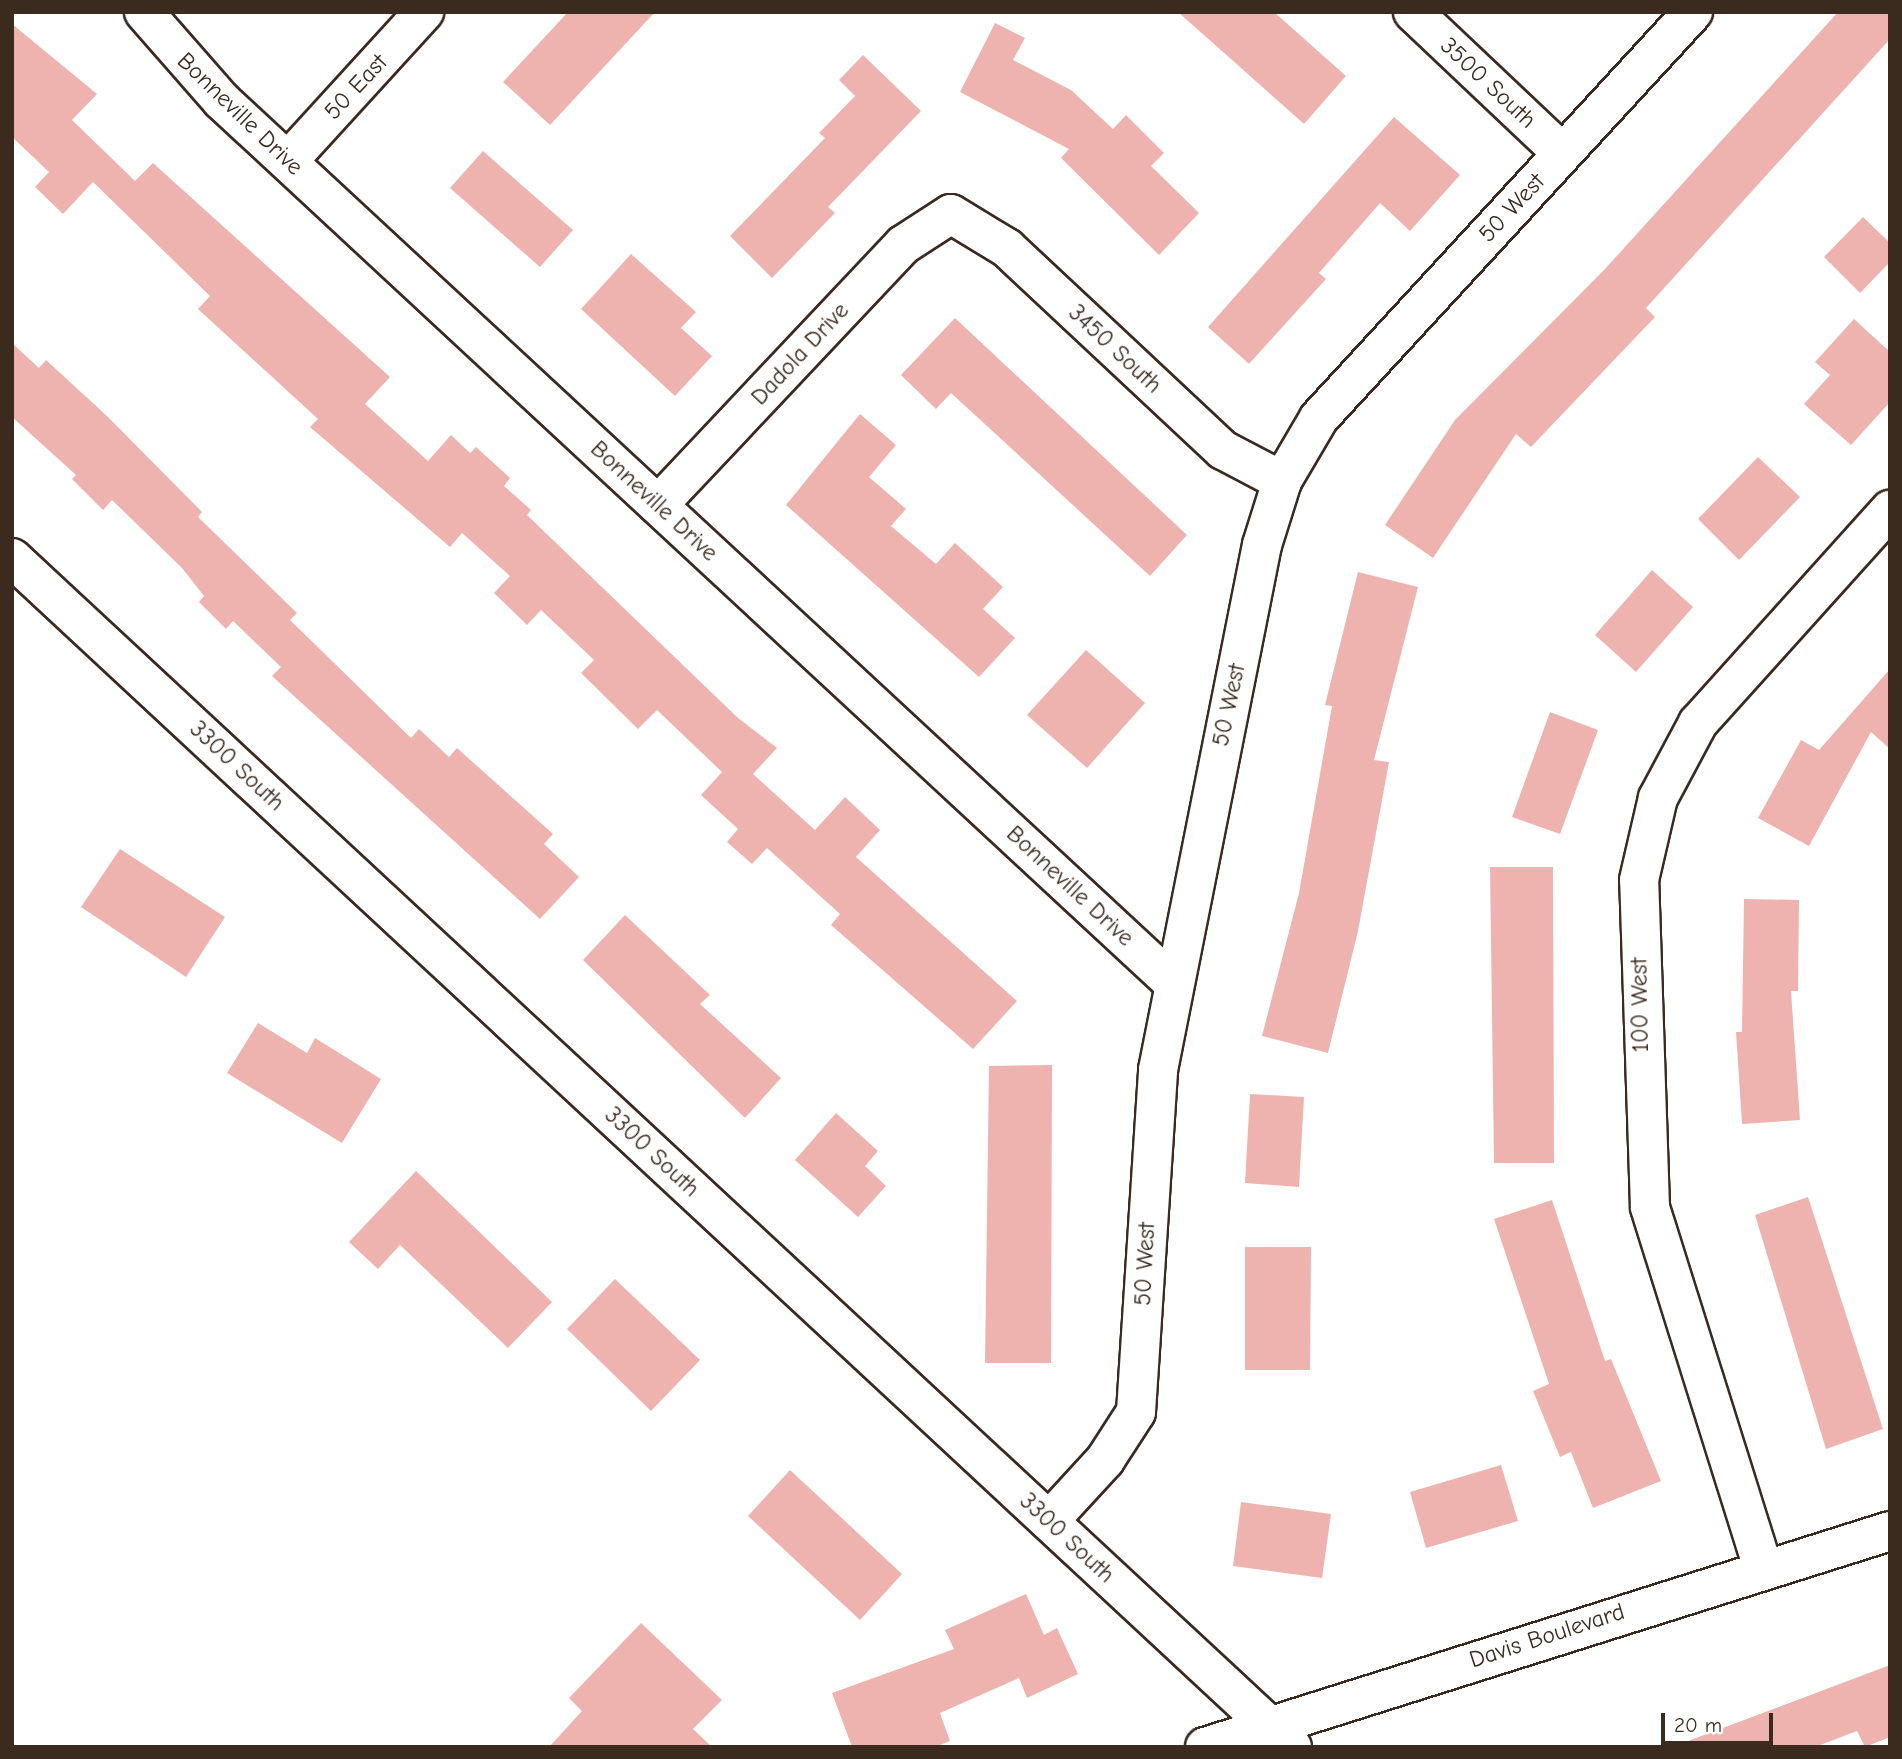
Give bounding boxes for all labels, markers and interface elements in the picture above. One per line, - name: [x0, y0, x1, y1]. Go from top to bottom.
- street label: 3500 South: [1434, 31, 1542, 135]
- street label: Bonneville Drive: [171, 47, 309, 181]
- street label: 50 East: [318, 48, 394, 126]
- street label: 50 West: [1473, 168, 1551, 248]
- street label: Dadola Drive: [745, 297, 855, 411]
- street label: 3450 South: [1062, 298, 1168, 400]
- street label: Bonneville Drive: [584, 435, 724, 567]
- street label: 50 West: [1206, 661, 1252, 749]
- street label: 3300 South: [183, 715, 291, 817]
- street label: Bonneville Drive: [1000, 820, 1140, 952]
- street label: 100 West: [1625, 957, 1655, 1053]
- street label: 3300 South: [598, 1101, 706, 1203]
- street label: 50 West: [1128, 1221, 1162, 1307]
- street label: 3300 South: [1013, 1487, 1121, 1589]
- street label: Davis Boulevard: [1466, 1597, 1628, 1675]
- scale bar: [1664, 1700, 1776, 1744]
- text: 20 m: [1674, 1713, 1722, 1737]

